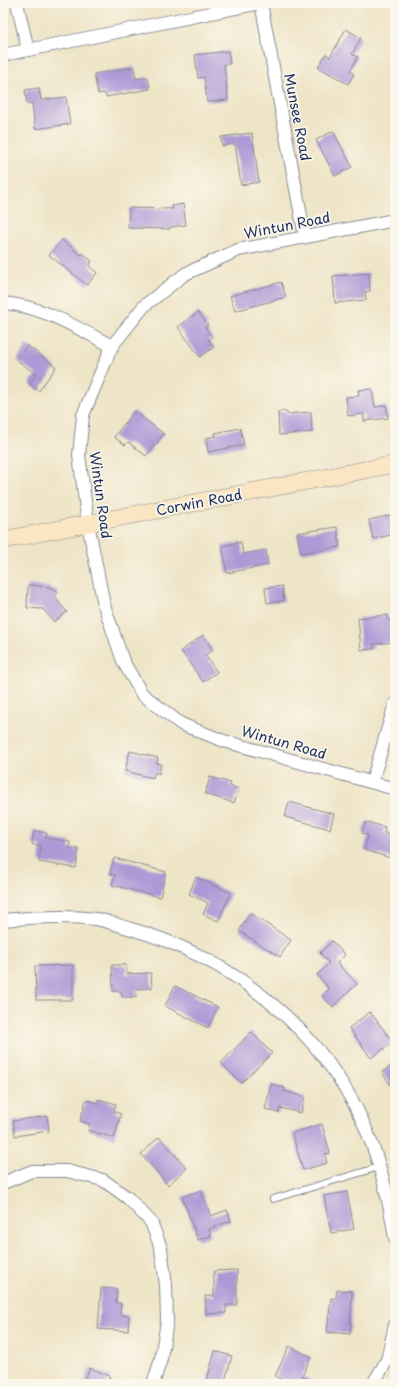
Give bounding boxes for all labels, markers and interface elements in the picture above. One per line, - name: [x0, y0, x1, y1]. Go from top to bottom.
- street label: Munsee Road: [279, 71, 317, 163]
- street label: Wintun Road: [242, 206, 332, 244]
- street label: Wintun Road: [84, 450, 118, 540]
- street label: Corwin Road: [154, 483, 244, 521]
- street label: Wintun Road: [239, 720, 329, 764]

